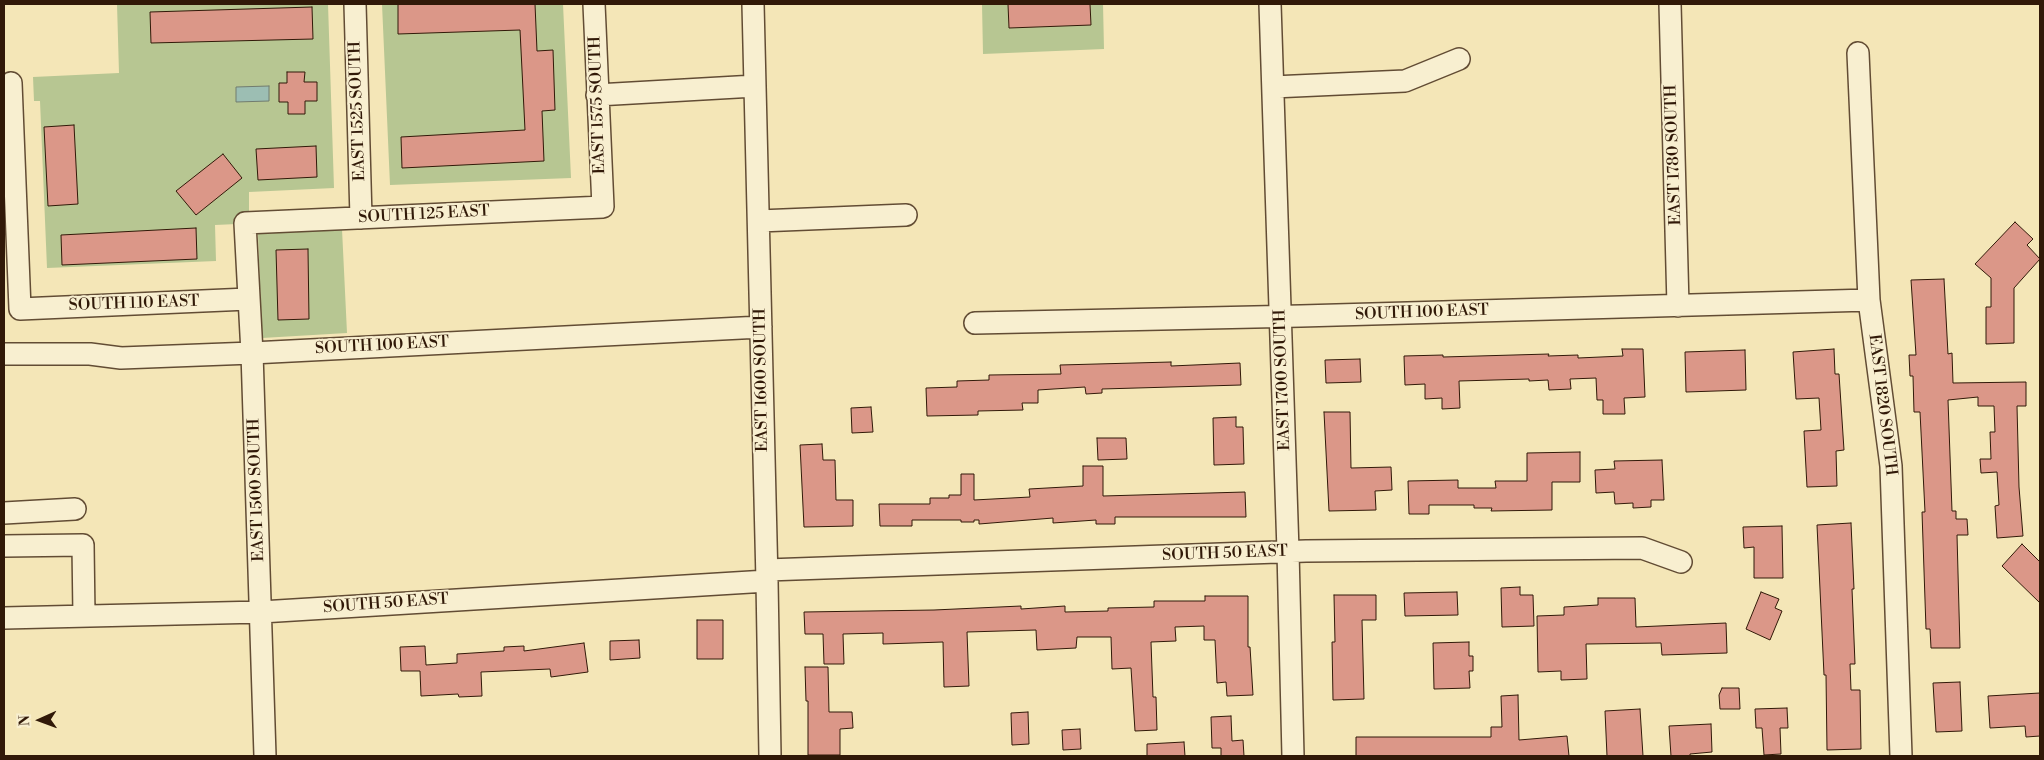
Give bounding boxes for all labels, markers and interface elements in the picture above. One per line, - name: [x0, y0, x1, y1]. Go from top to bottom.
- street label: EAST 1575 SOUTH: [586, 36, 610, 174]
- street label: EAST 1525 SOUTH: [346, 41, 370, 181]
- street label: EAST 1780 SOUTH: [1662, 84, 1686, 226]
- street label: SOUTH 125 EAST: [358, 202, 490, 228]
- street label: SOUTH 110 EAST: [68, 292, 200, 316]
- street label: SOUTH 100 EAST: [1355, 301, 1489, 325]
- street label: EAST 1600 SOUTH: [751, 308, 773, 452]
- street label: EAST 1700 SOUTH: [1271, 309, 1295, 451]
- street label: SOUTH 100 EAST: [315, 333, 449, 359]
- street label: EAST 1820 SOUTH: [1864, 333, 1900, 477]
- street label: EAST 1500 SOUTH: [245, 418, 269, 562]
- street label: SOUTH 50 EAST: [1162, 542, 1288, 566]
- street label: SOUTH 50 EAST: [323, 590, 449, 618]
- north arrow: [15, 695, 65, 745]
- text: N: [16, 715, 34, 726]

